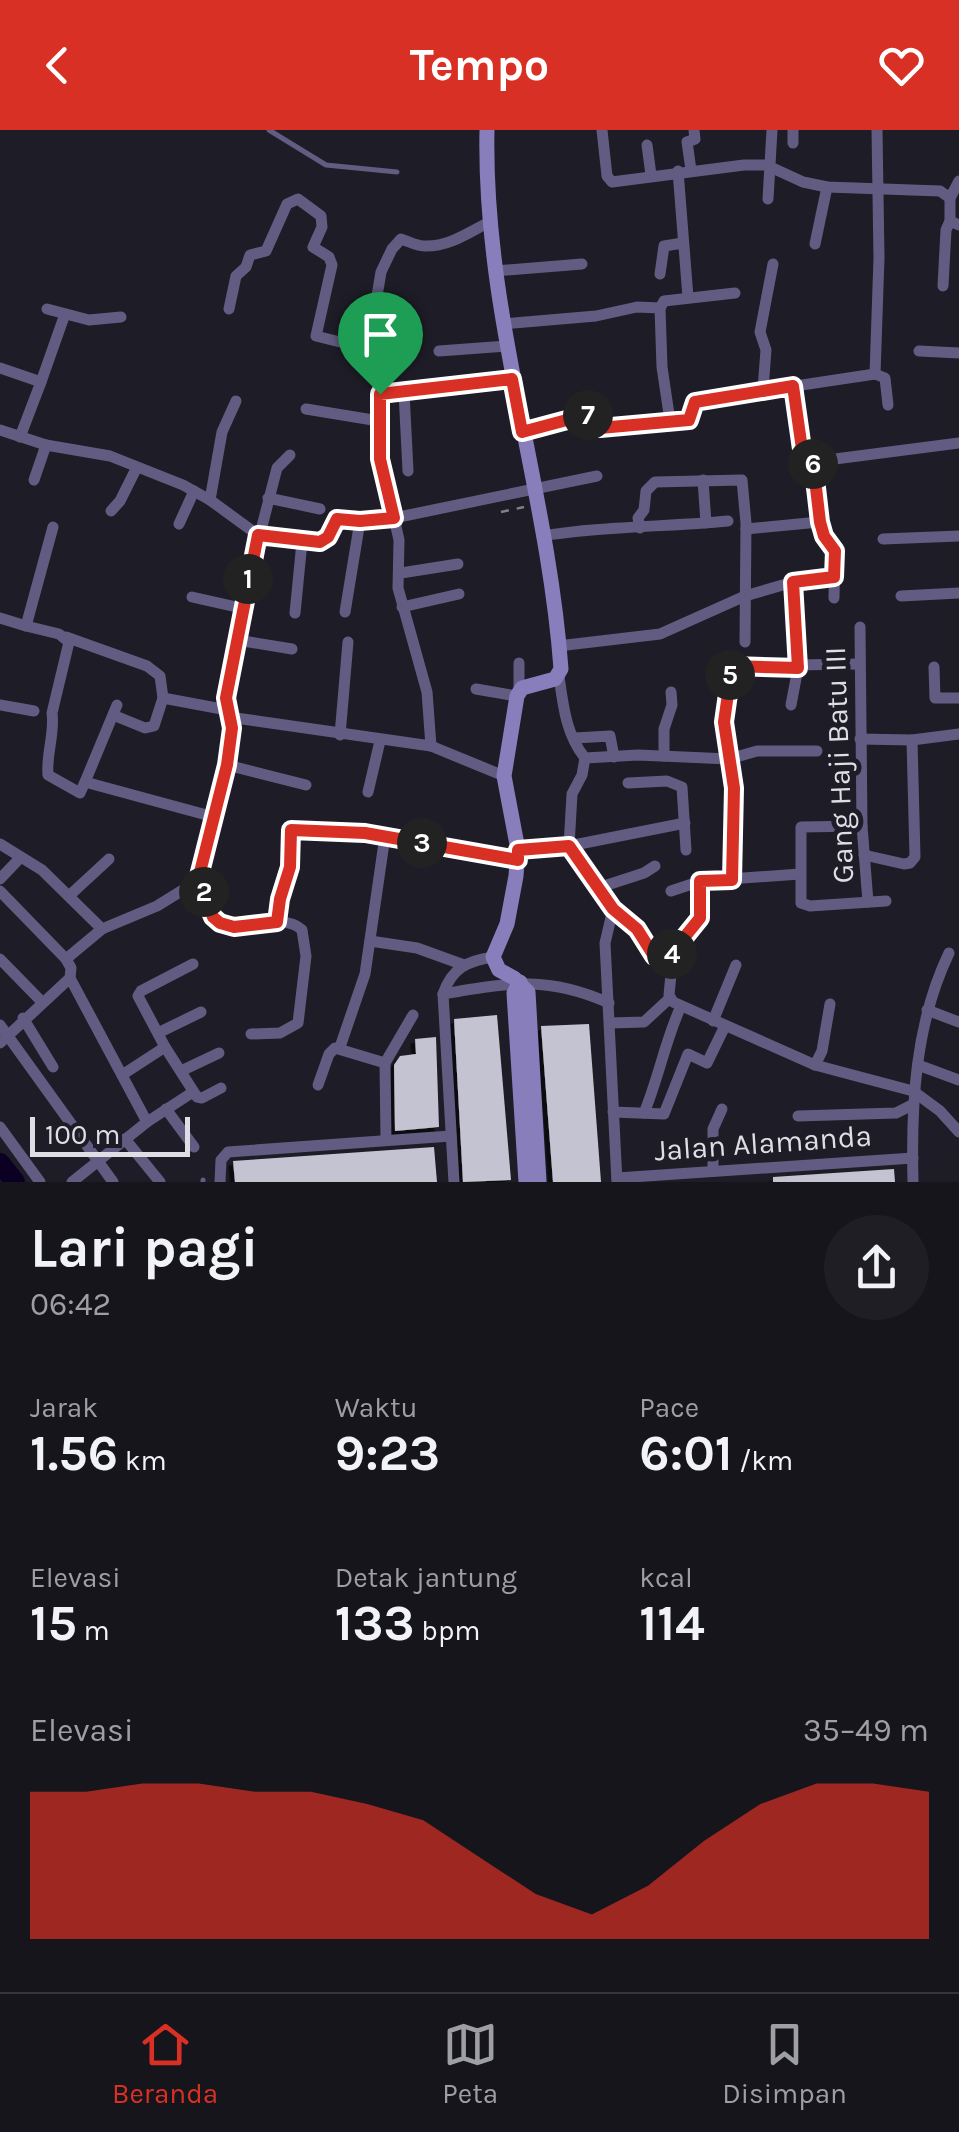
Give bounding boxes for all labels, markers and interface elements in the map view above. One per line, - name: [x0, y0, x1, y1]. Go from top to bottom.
- icon: back: [30, 38, 85, 93]
- icon: heart: [874, 38, 929, 93]
- text: Tempo: [410, 39, 549, 91]
- pin: [338, 292, 423, 395]
- icon: arrive: [353, 307, 408, 362]
- pin: 7: [563, 390, 613, 440]
- text: 7: [581, 398, 595, 431]
- pin: 6: [788, 439, 838, 489]
- text: 6: [805, 447, 822, 480]
- pin: 1: [223, 554, 273, 604]
- text: 1: [243, 562, 253, 595]
- street label: Gang Haji Batu III: [817, 646, 861, 884]
- pin: 5: [705, 650, 755, 700]
- text: 5: [722, 658, 738, 691]
- pin: 3: [397, 818, 447, 868]
- text: 3: [413, 826, 431, 859]
- pin: 2: [179, 867, 229, 917]
- text: 2: [196, 875, 212, 908]
- pin: 4: [647, 929, 697, 979]
- text: 4: [664, 937, 680, 970]
- scale bar: [30, 1112, 190, 1156]
- street label: Jalan Alamanda: [653, 1117, 873, 1169]
- text: 100 m: [45, 1118, 120, 1151]
- button: share: [824, 1215, 929, 1320]
- text: Lari pagi: [30, 1216, 259, 1280]
- text: 06:42: [30, 1286, 111, 1323]
- text: Jarak: [30, 1391, 98, 1424]
- text: Waktu: [335, 1391, 417, 1424]
- text: Pace: [639, 1391, 699, 1424]
- text: 1.56: [30, 1424, 118, 1483]
- text: 9:23: [335, 1424, 440, 1483]
- text: 6:01: [639, 1424, 733, 1483]
- text: km: [118, 1444, 167, 1477]
- text: /km: [733, 1444, 793, 1477]
- text: Elevasi: [30, 1561, 121, 1594]
- text: Detak jantung: [335, 1561, 517, 1594]
- text: kcal: [639, 1561, 693, 1594]
- text: 15: [30, 1594, 77, 1653]
- text: 133: [335, 1594, 415, 1653]
- text: 114: [639, 1594, 705, 1653]
- text: m: [77, 1614, 110, 1647]
- text: bpm: [415, 1614, 481, 1647]
- text: Elevasi: [30, 1712, 133, 1749]
- text: 35–49 m: [803, 1712, 929, 1749]
- tab: Beranda: [112, 2017, 218, 2110]
- tab: Peta: [442, 2017, 498, 2110]
- tab: Disimpan: [722, 2017, 847, 2110]

